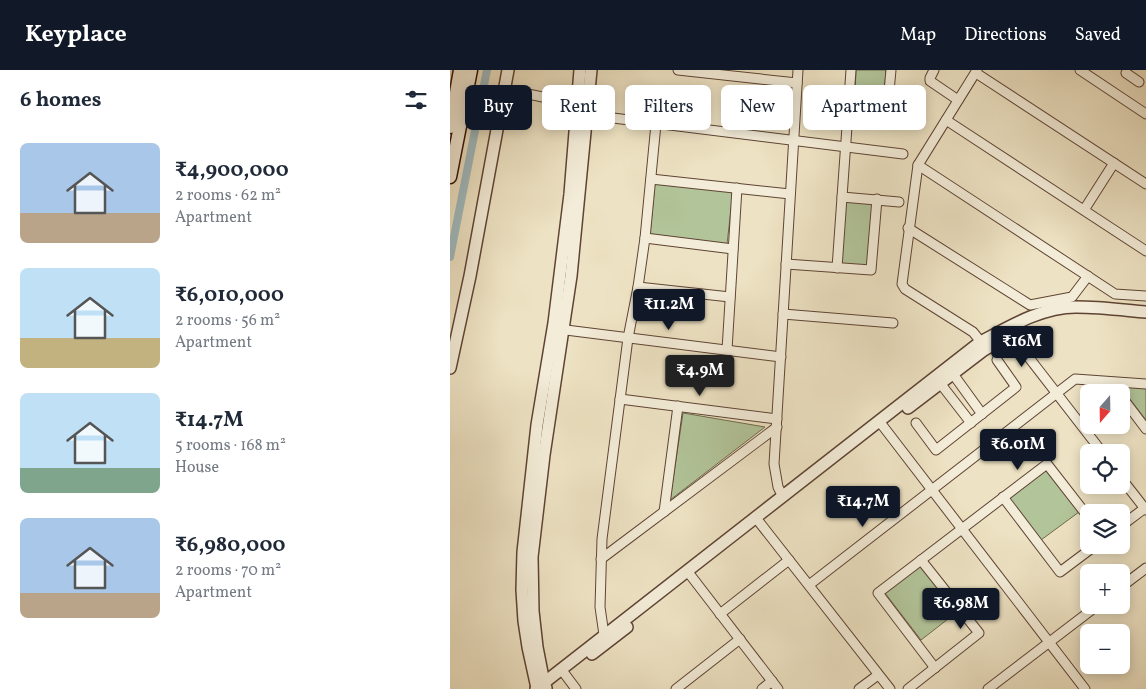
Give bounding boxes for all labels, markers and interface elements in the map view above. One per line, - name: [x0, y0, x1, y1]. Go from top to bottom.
- text: Keyplace: [25, 18, 127, 52]
- text: Map: [900, 23, 936, 48]
- text: Directions: [964, 23, 1047, 48]
- text: Saved: [1075, 23, 1121, 48]
- chip: Buy: [465, 85, 532, 130]
- chip: Rent: [542, 85, 615, 130]
- chip: Filters: [625, 85, 711, 130]
- chip: New: [721, 85, 793, 130]
- chip: Apartment: [803, 85, 926, 130]
- text: 6 homes: [20, 86, 101, 115]
- icon: filters: [402, 86, 430, 114]
- text: ₹4,900,000: [175, 156, 289, 185]
- icon: home: [60, 163, 120, 223]
- text: 2 rooms · 62 m²: [175, 185, 281, 207]
- text: Apartment: [175, 207, 252, 229]
- text: ₹6,010,000: [175, 281, 284, 310]
- icon: home: [60, 288, 120, 348]
- pin: ₹11.2M: [628, 288, 710, 331]
- text: ₹11.2M: [644, 294, 694, 316]
- text: 2 rooms · 56 m²: [175, 310, 280, 332]
- pin: ₹16M: [992, 326, 1052, 368]
- text: ₹16M: [1002, 331, 1042, 353]
- text: Apartment: [175, 332, 252, 354]
- pin: ₹4.9M: [665, 354, 735, 397]
- text: ₹4.9M: [676, 360, 724, 382]
- north arrow: [1080, 384, 1130, 434]
- map controls: [1080, 384, 1130, 674]
- text: ₹14.7M: [175, 406, 243, 435]
- icon: home: [60, 413, 120, 473]
- pin: ₹6.01M: [977, 428, 1059, 471]
- text: ₹6.01M: [991, 434, 1045, 456]
- text: 5 rooms · 168 m²: [175, 435, 286, 457]
- button: locate: [1080, 444, 1130, 494]
- text: House: [175, 457, 219, 479]
- pin: ₹14.7M: [822, 486, 904, 528]
- text: ₹14.7M: [837, 491, 889, 513]
- button: layers: [1080, 504, 1130, 554]
- text: ₹6,980,000: [175, 531, 286, 560]
- icon: home: [60, 538, 120, 598]
- text: 2 rooms · 70 m²: [175, 560, 281, 582]
- button: +: [1080, 564, 1130, 614]
- text: Apartment: [175, 582, 252, 604]
- pin: ₹6.98M: [920, 588, 1002, 630]
- text: ₹6.98M: [933, 593, 989, 615]
- button: −: [1080, 624, 1130, 674]

